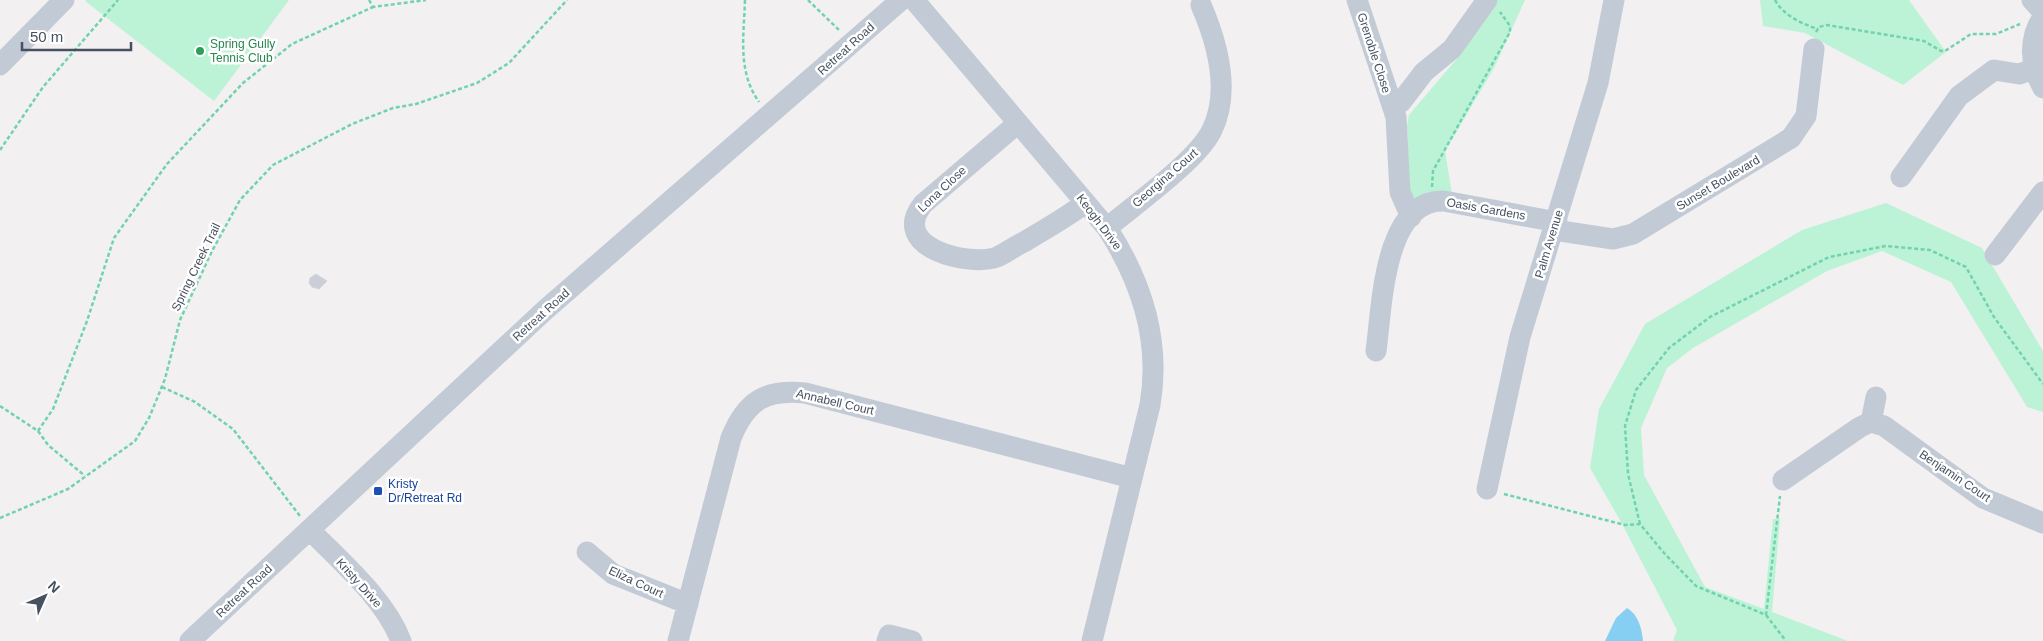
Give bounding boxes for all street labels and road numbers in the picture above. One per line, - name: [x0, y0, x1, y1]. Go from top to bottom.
- street label: Grenoble Close: [1354, 11, 1394, 95]
- street label: Retreat Road: [815, 20, 877, 78]
- street label: Georgina Court: [1129, 145, 1201, 210]
- street label: Sunset Boulevard: [1674, 153, 1762, 213]
- street label: Lona Close: [915, 163, 969, 215]
- street label: Keogh Drive: [1074, 191, 1125, 253]
- street label: Oasis Gardens: [1445, 195, 1527, 223]
- street label: Palm Avenue: [1532, 208, 1566, 280]
- street label: Spring Creek Trail: [169, 221, 223, 313]
- street label: Retreat Road: [510, 286, 572, 344]
- street label: Annabell Court: [795, 386, 876, 418]
- street label: Benjamin Court: [1917, 447, 1994, 505]
- street label: Kristy Drive: [333, 556, 385, 611]
- street label: Retreat Road: [213, 562, 275, 620]
- street label: Eliza Court: [606, 563, 666, 601]

